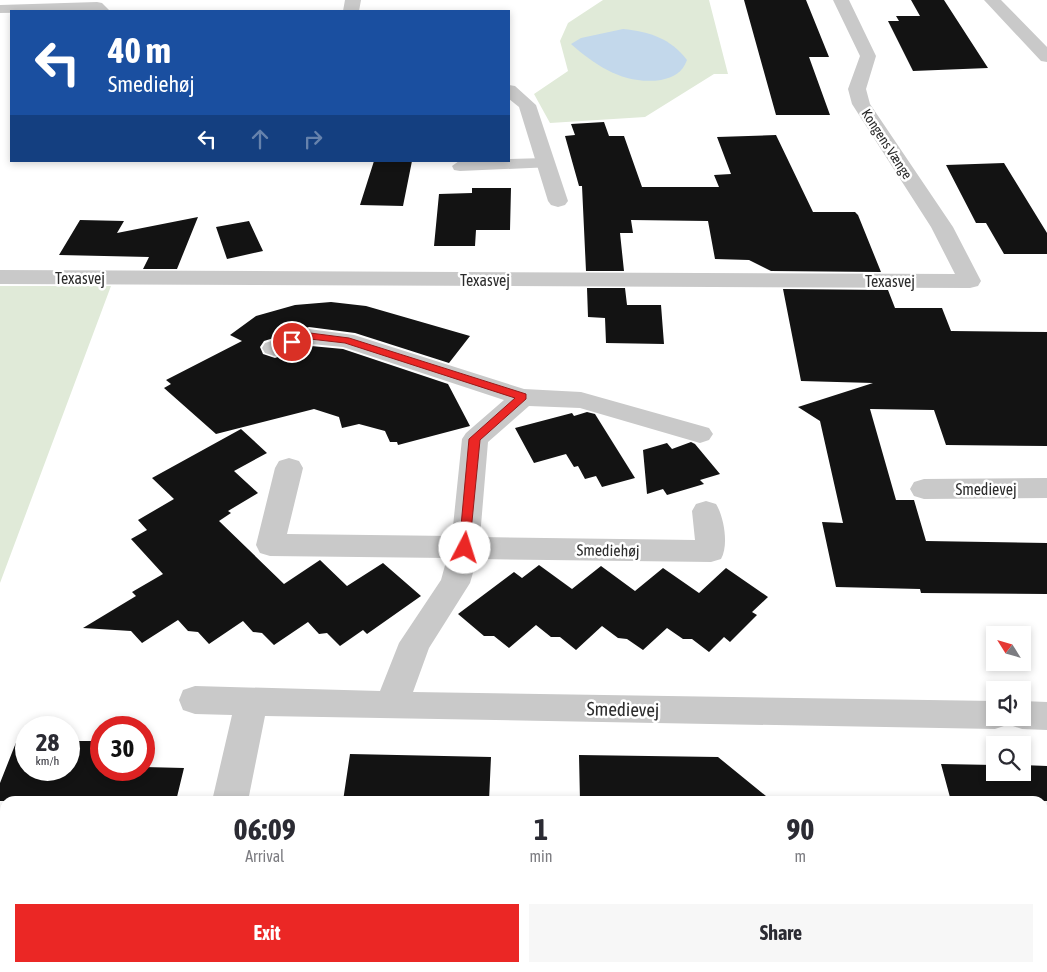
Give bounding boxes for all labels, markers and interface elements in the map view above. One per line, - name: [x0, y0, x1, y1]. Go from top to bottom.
- icon: left: [25, 30, 90, 95]
- text: 40 m: [108, 30, 171, 70]
- text: Smediehøj: [108, 71, 195, 97]
- street label: Kongens Vænge: [858, 106, 916, 182]
- icon: left: [193, 125, 221, 153]
- icon: ahead: [246, 125, 274, 153]
- icon: right: [299, 125, 327, 153]
- street label: Texasvej: [55, 269, 105, 288]
- street label: Texasvej: [460, 271, 510, 290]
- street label: Texasvej: [865, 272, 915, 291]
- pin: [271, 321, 313, 363]
- icon: arrive: [278, 328, 306, 356]
- street label: Smedievej: [955, 480, 1017, 499]
- position arrow: [438, 521, 490, 573]
- street label: Smediehøj: [576, 540, 640, 561]
- north arrow: [986, 626, 1031, 671]
- map controls: [986, 626, 1031, 781]
- button: sound: [986, 681, 1031, 726]
- street label: Smedievej: [586, 697, 660, 721]
- speed limit sign: 30: [90, 716, 155, 781]
- text: 28: [36, 728, 59, 756]
- button: search: [986, 736, 1031, 781]
- text: km/h: [36, 754, 59, 768]
- text: 06:09: [234, 812, 296, 846]
- text: 1: [534, 812, 548, 846]
- text: 90: [786, 812, 814, 846]
- text: Arrival: [245, 847, 284, 865]
- text: min: [530, 847, 553, 865]
- text: m: [794, 847, 806, 865]
- button: Exit: [15, 904, 519, 962]
- button: Share: [529, 904, 1033, 962]

